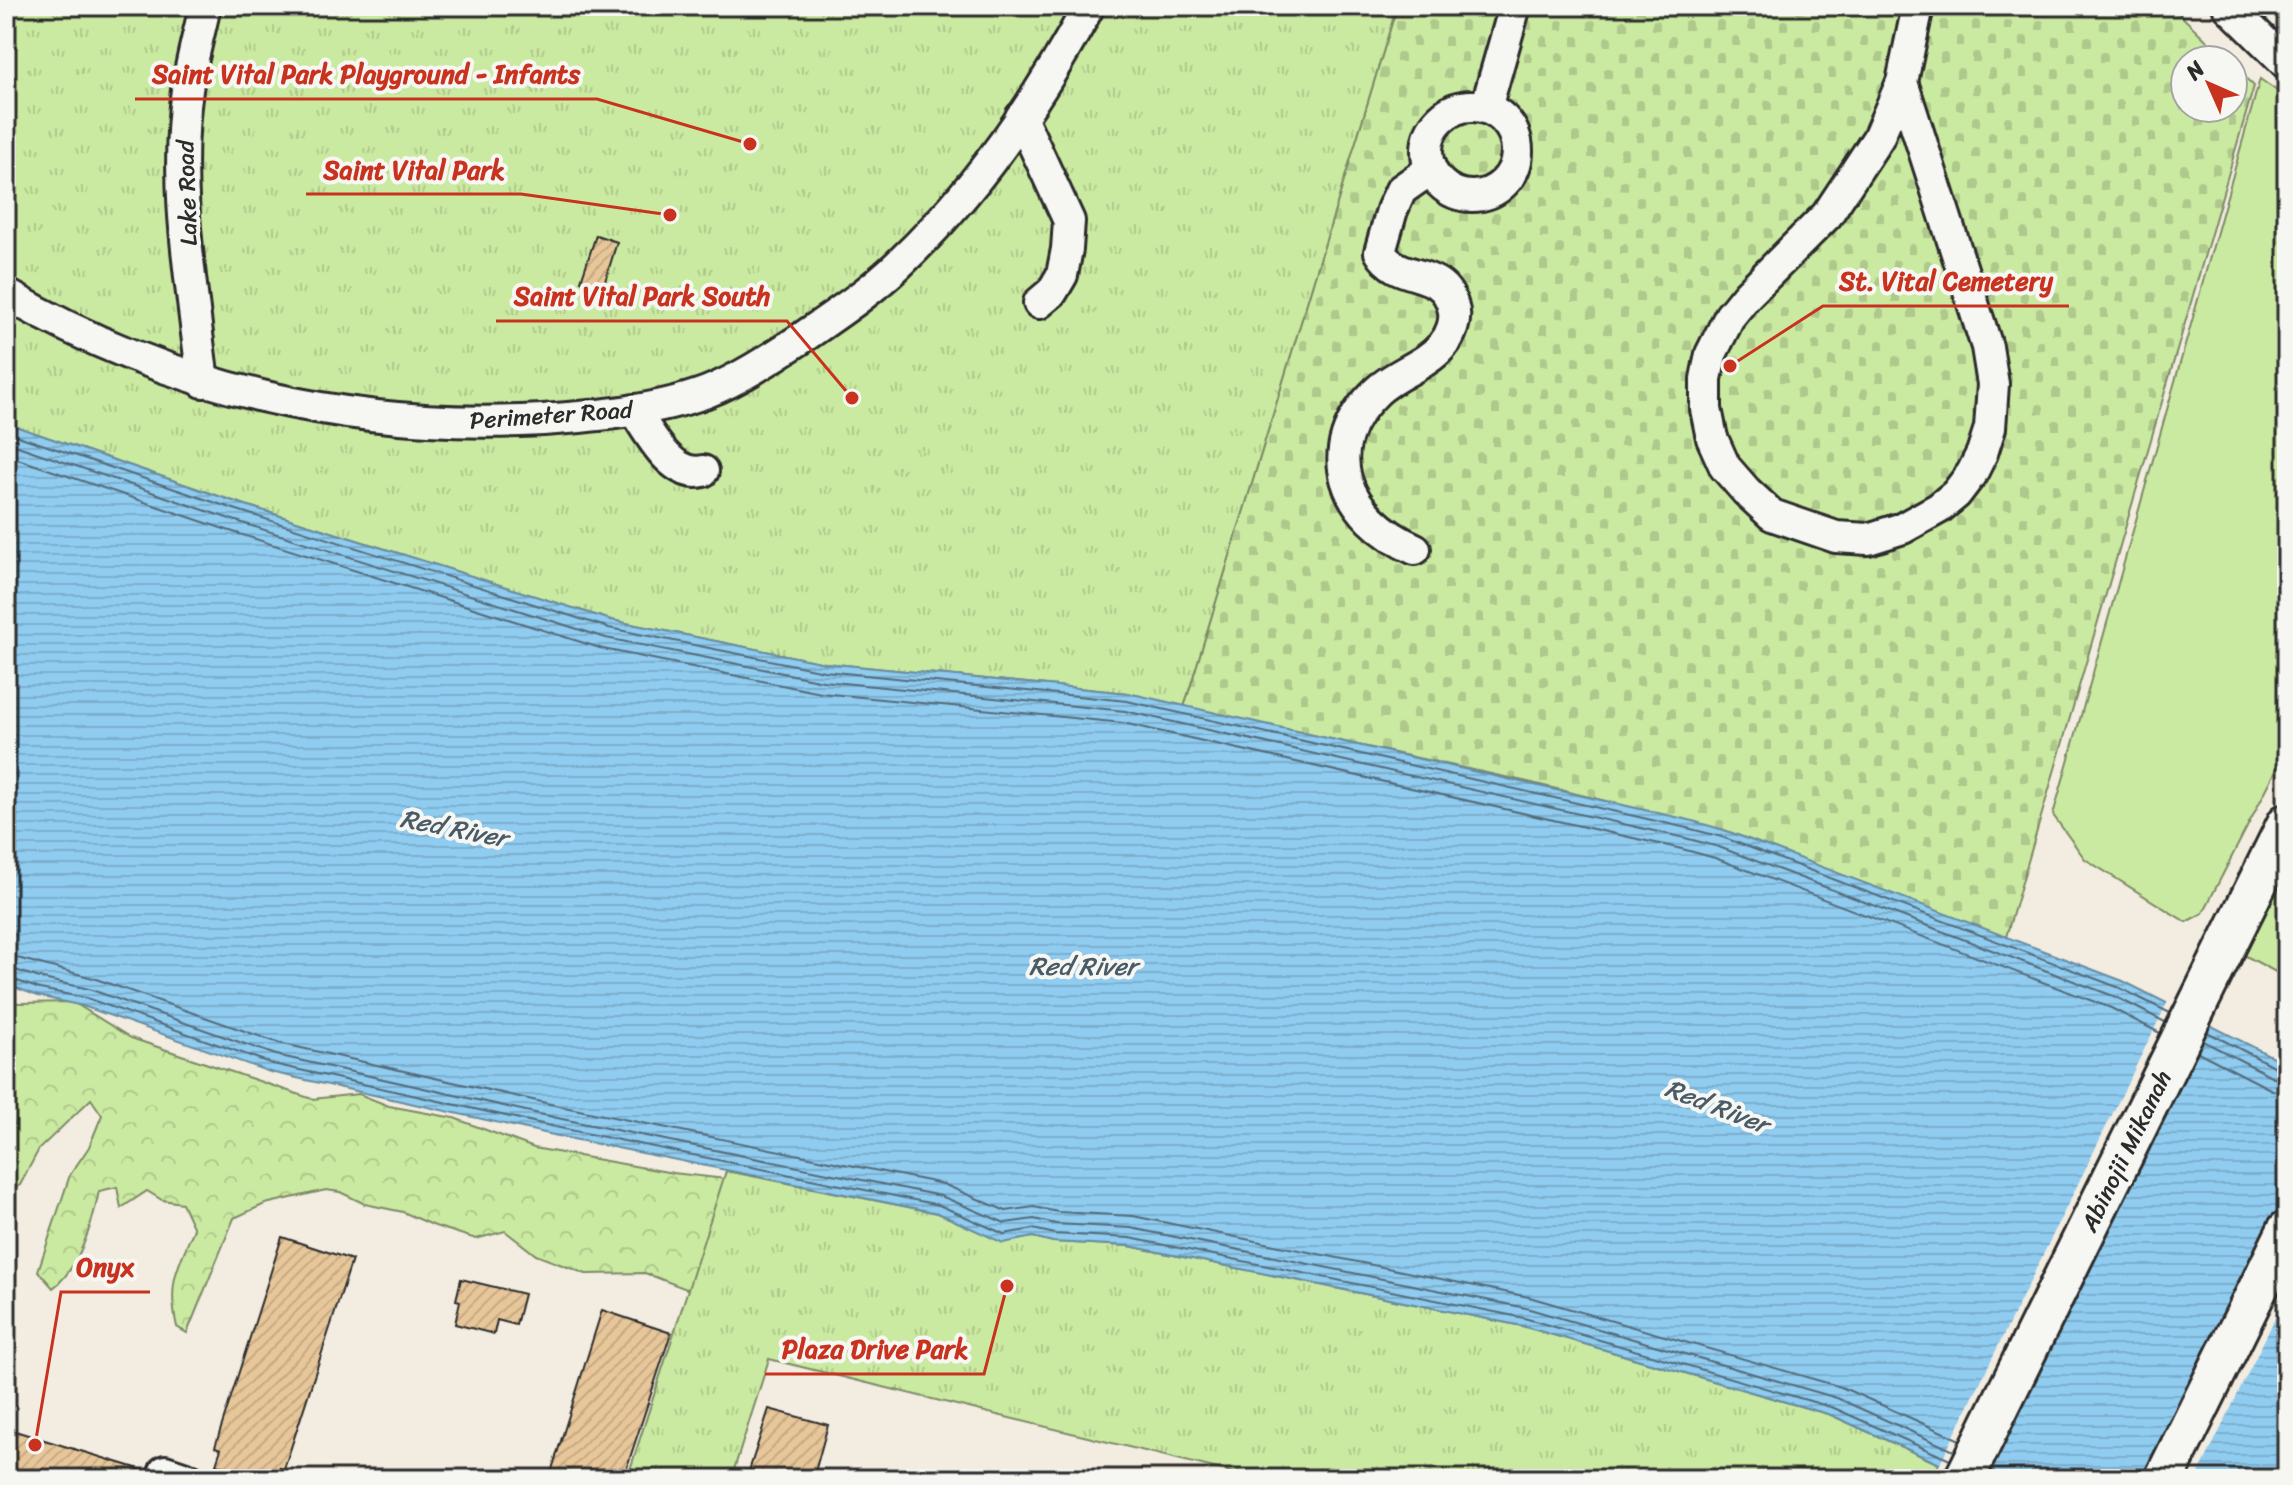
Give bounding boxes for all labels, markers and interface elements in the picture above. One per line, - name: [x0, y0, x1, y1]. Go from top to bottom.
- north arrow: [2169, 44, 2249, 124]
- callout: Saint Vital Park Playground - Infants: [135, 49, 597, 99]
- text: Saint Vital Park Playground - Infants: [151, 51, 581, 97]
- text: N: [2175, 51, 2215, 90]
- street label: Lake Road: [164, 138, 210, 247]
- callout: Saint Vital Park: [306, 144, 521, 194]
- text: Saint Vital Park: [322, 147, 505, 193]
- callout: St. Vital Cemetery: [1823, 256, 2069, 306]
- text: St. Vital Cemetery: [1838, 258, 2053, 304]
- callout: Saint Vital Park South: [496, 271, 787, 321]
- text: Saint Vital Park South: [513, 273, 771, 319]
- street label: Perimeter Road: [468, 388, 635, 442]
- water label: Red River: [397, 795, 516, 862]
- water label: Red River: [1029, 943, 1141, 989]
- street label: Abinojii Mikanah: [2068, 1063, 2183, 1240]
- water label: Red River: [1658, 1065, 1780, 1148]
- callout: Onyx: [61, 1242, 150, 1292]
- text: Onyx: [76, 1244, 135, 1290]
- callout: Plaza Drive Park: [765, 1324, 984, 1374]
- text: Plaza Drive Park: [782, 1326, 968, 1372]

